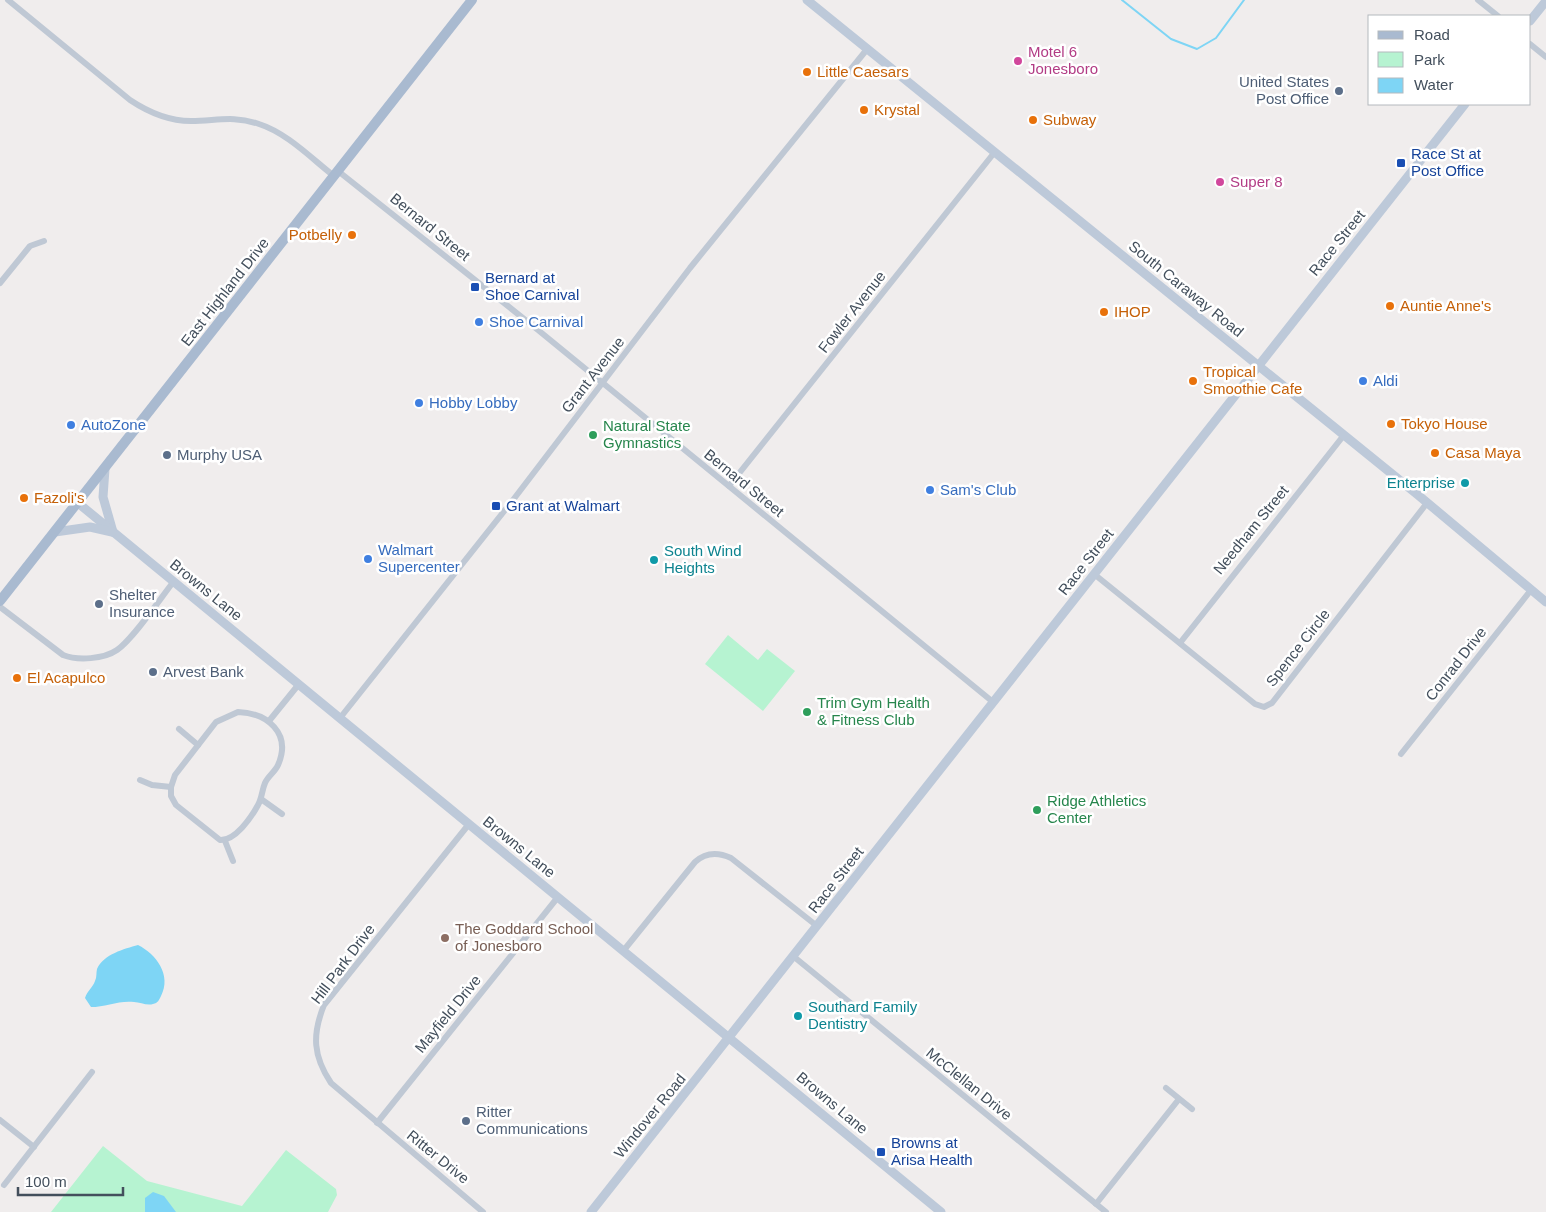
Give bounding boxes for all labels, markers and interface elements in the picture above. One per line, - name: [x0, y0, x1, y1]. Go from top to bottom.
- legend: [1368, 15, 1531, 105]
- text: Road: [1414, 26, 1450, 43]
- place label: Motel 6 Jonesboro: [1028, 43, 1098, 77]
- text: Park: [1414, 51, 1445, 68]
- marker: Motel 6 Jonesboro: [1012, 55, 1024, 67]
- place label: Little Caesars: [817, 63, 909, 80]
- marker: Little Caesars: [801, 66, 813, 78]
- place label: United States Post Office: [1239, 73, 1329, 107]
- text: Water: [1414, 76, 1453, 93]
- marker: United States Post Office: [1333, 85, 1345, 97]
- place label: Krystal: [874, 101, 920, 118]
- marker: Krystal: [858, 104, 870, 116]
- place label: Subway: [1043, 111, 1097, 128]
- marker: Subway: [1027, 114, 1039, 126]
- place label: Race St at Post Office: [1411, 145, 1484, 179]
- marker: Race St at Post Office: [1395, 157, 1407, 169]
- place label: Super 8: [1230, 173, 1283, 190]
- marker: Super 8: [1214, 176, 1226, 188]
- street label: Bernard Street: [387, 189, 474, 264]
- street label: Race Street: [1305, 206, 1369, 279]
- place label: Potbelly: [289, 226, 342, 243]
- marker: Potbelly: [346, 229, 358, 241]
- street label: East Highland Drive: [177, 234, 272, 349]
- street label: South Caraway Road: [1126, 237, 1247, 340]
- street label: Fowler Avenue: [814, 267, 889, 356]
- place label: Bernard at Shoe Carnival: [485, 269, 579, 303]
- marker: Bernard at Shoe Carnival: [469, 281, 481, 293]
- place label: Auntie Anne's: [1400, 297, 1491, 314]
- marker: Auntie Anne's: [1384, 300, 1396, 312]
- place label: IHOP: [1114, 303, 1151, 320]
- marker: IHOP: [1098, 306, 1110, 318]
- place label: Shoe Carnival: [489, 313, 583, 330]
- marker: Shoe Carnival: [473, 316, 485, 328]
- street label: Grant Avenue: [558, 333, 627, 416]
- place label: Tropical Smoothie Cafe: [1203, 363, 1302, 397]
- place label: Aldi: [1373, 372, 1398, 389]
- marker: Tropical Smoothie Cafe: [1187, 375, 1199, 387]
- marker: Aldi: [1357, 375, 1369, 387]
- place label: Hobby Lobby: [429, 394, 518, 411]
- marker: Hobby Lobby: [413, 397, 425, 409]
- place label: Tokyo House: [1401, 415, 1488, 432]
- place label: AutoZone: [81, 416, 146, 433]
- place label: Natural State Gymnastics: [603, 417, 691, 451]
- marker: Tokyo House: [1385, 418, 1397, 430]
- marker: AutoZone: [65, 419, 77, 431]
- marker: Natural State Gymnastics: [587, 429, 599, 441]
- place label: Casa Maya: [1445, 444, 1522, 461]
- street label: Bernard Street: [701, 445, 788, 520]
- place label: Murphy USA: [177, 446, 262, 463]
- marker: Casa Maya: [1429, 447, 1441, 459]
- marker: Murphy USA: [161, 449, 173, 461]
- place label: Enterprise: [1387, 474, 1455, 491]
- marker: Enterprise: [1459, 477, 1471, 489]
- place label: Sam's Club: [940, 481, 1016, 498]
- street label: Needham Street: [1210, 481, 1292, 577]
- marker: Sam's Club: [924, 484, 936, 496]
- place label: Fazoli's: [34, 489, 84, 506]
- marker: Fazoli's: [18, 492, 30, 504]
- place label: Grant at Walmart: [506, 497, 620, 514]
- marker: Grant at Walmart: [490, 500, 502, 512]
- street label: Race Street: [1055, 525, 1117, 598]
- place label: Walmart Supercenter: [378, 541, 460, 575]
- place label: South Wind Heights: [664, 542, 742, 576]
- marker: Walmart Supercenter: [362, 553, 374, 565]
- marker: South Wind Heights: [648, 554, 660, 566]
- street label: Browns Lane: [167, 555, 246, 624]
- place label: Shelter Insurance: [109, 586, 175, 620]
- marker: Shelter Insurance: [93, 598, 105, 610]
- street label: Spence Circle: [1262, 606, 1333, 690]
- street label: Conrad Drive: [1422, 624, 1490, 704]
- place label: Arvest Bank: [163, 663, 244, 680]
- marker: Arvest Bank: [147, 666, 159, 678]
- place label: El Acapulco: [27, 669, 105, 686]
- marker: El Acapulco: [11, 672, 23, 684]
- place label: Trim Gym Health & Fitness Club: [817, 694, 930, 728]
- marker: Trim Gym Health & Fitness Club: [801, 706, 813, 718]
- place label: Ridge Athletics Center: [1047, 792, 1146, 826]
- marker: Ridge Athletics Center: [1031, 804, 1043, 816]
- street label: Browns Lane: [480, 812, 559, 881]
- street label: Race Street: [805, 843, 867, 916]
- place label: The Goddard School of Jonesboro: [455, 920, 593, 954]
- street label: Hill Park Drive: [307, 921, 378, 1007]
- marker: The Goddard School of Jonesboro: [439, 932, 451, 944]
- street label: Mayfield Drive: [411, 971, 484, 1056]
- place label: Southard Family Dentistry: [808, 998, 918, 1032]
- marker: Southard Family Dentistry: [792, 1010, 804, 1022]
- street label: McClellan Drive: [923, 1044, 1015, 1123]
- street label: Browns Lane: [793, 1068, 871, 1137]
- street label: Windover Road: [610, 1070, 689, 1161]
- place label: Ritter Communications: [476, 1103, 588, 1137]
- marker: Ritter Communications: [460, 1115, 472, 1127]
- street label: Ritter Drive: [404, 1126, 473, 1187]
- place label: Browns at Arisa Health: [891, 1134, 973, 1168]
- marker: Browns at Arisa Health: [875, 1146, 887, 1158]
- scale bar: [18, 1164, 122, 1196]
- text: 100 m: [25, 1173, 67, 1190]

